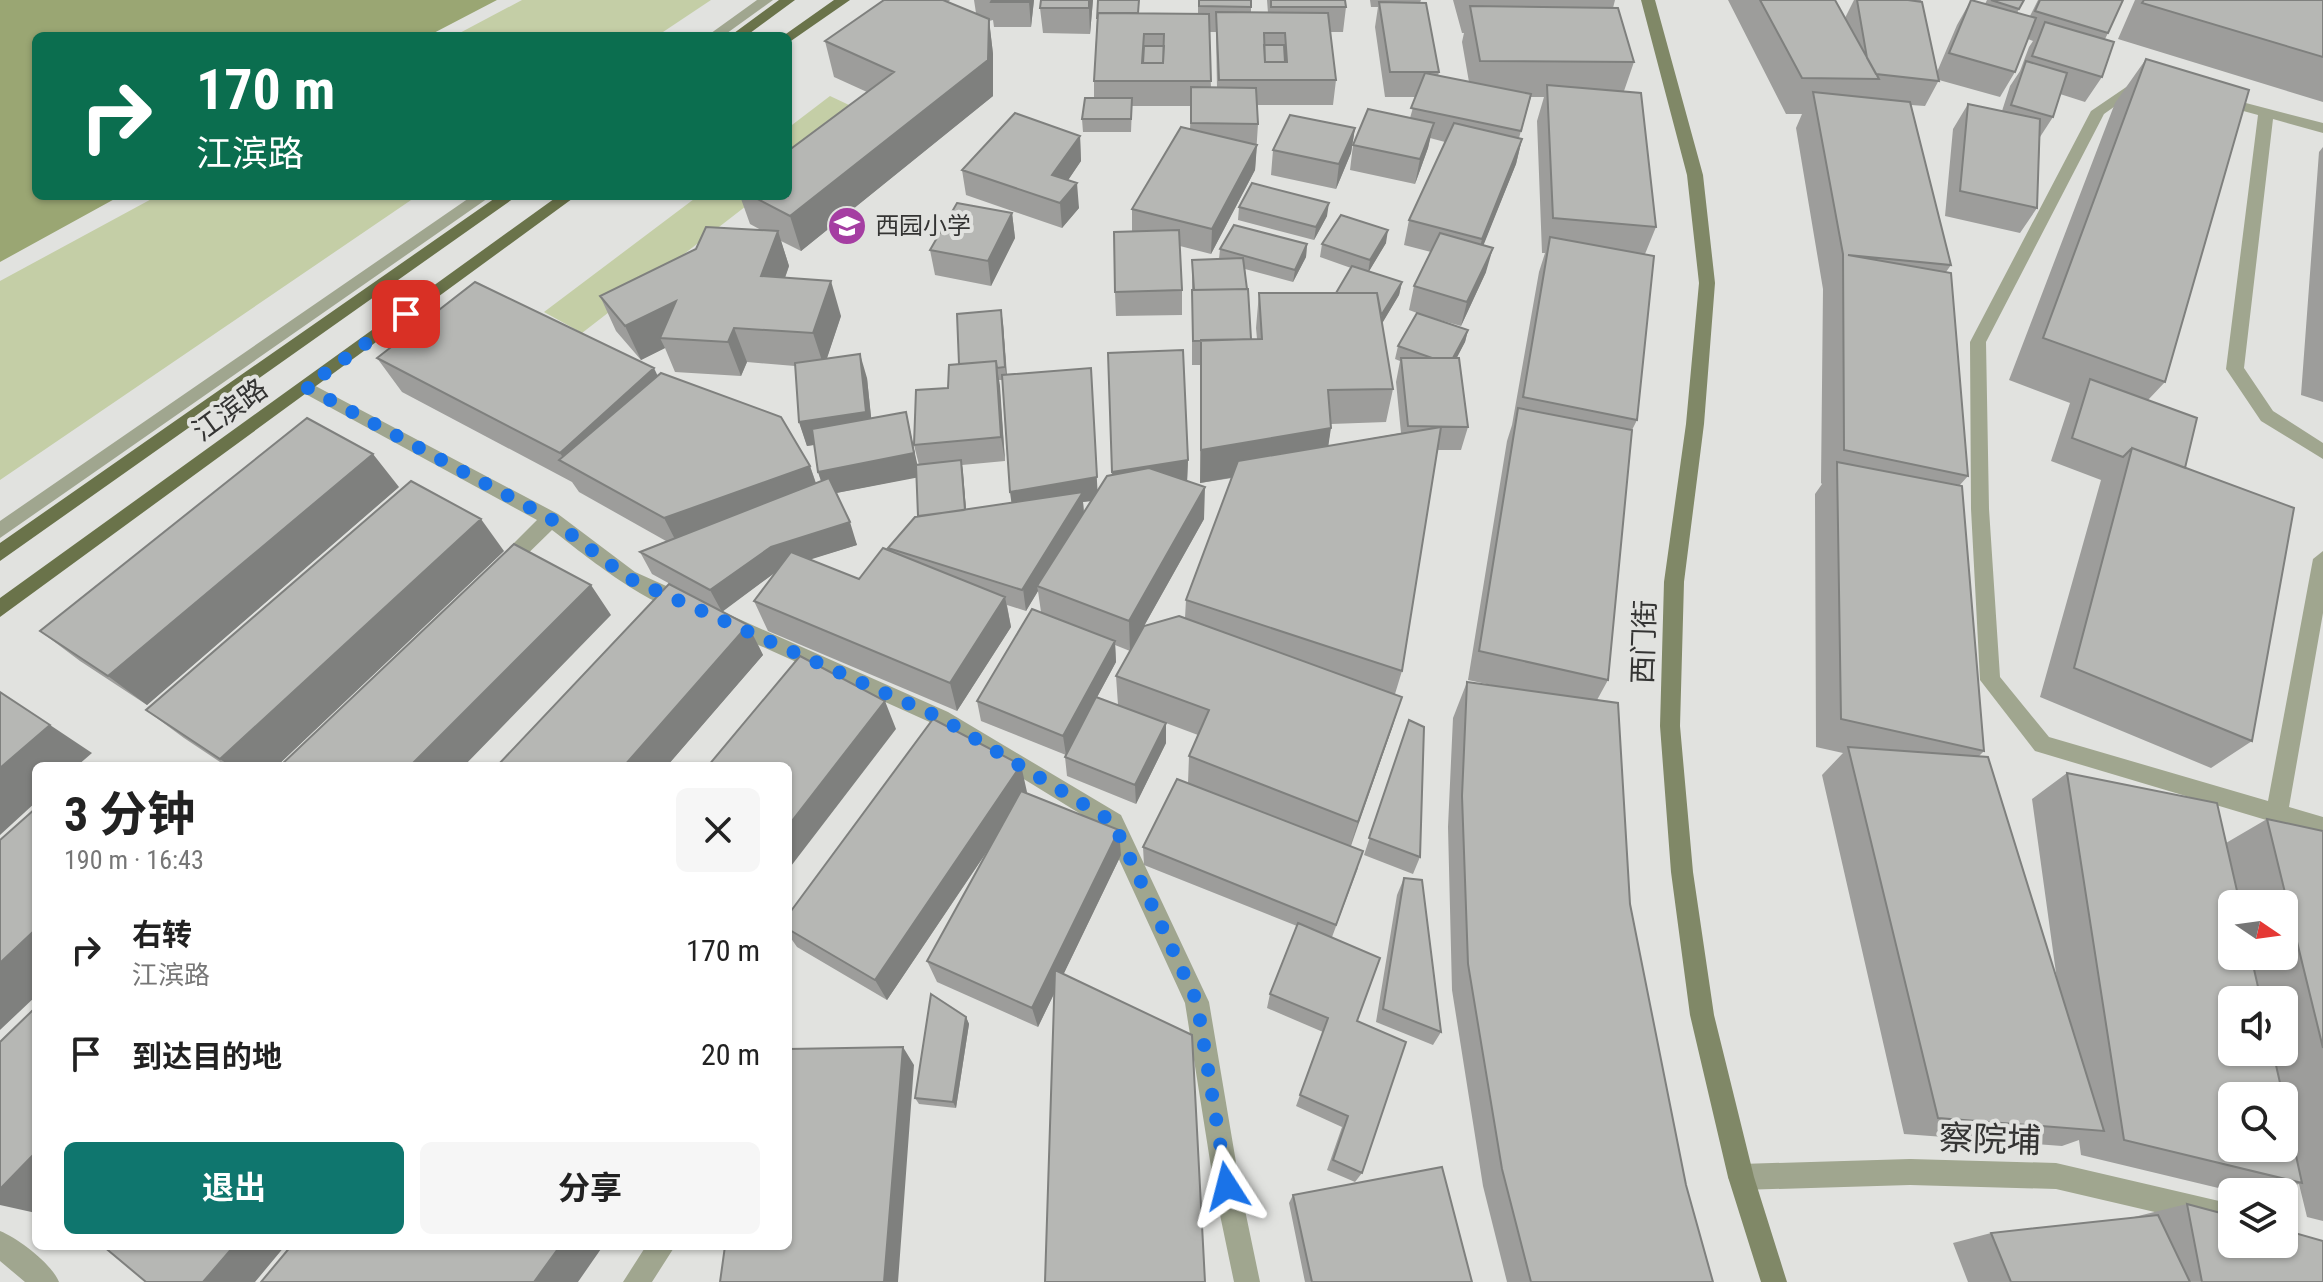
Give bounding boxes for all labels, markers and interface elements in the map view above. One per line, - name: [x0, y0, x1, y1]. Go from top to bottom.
- text: 170 m: [196, 57, 335, 123]
- icon: right: [64, 64, 168, 168]
- text: 江滨路: [196, 133, 304, 175]
- school or university icon: 西园小学: [826, 205, 868, 247]
- place label: 西园小学: [875, 212, 971, 240]
- pin: [372, 280, 440, 348]
- icon: arrive: [384, 292, 428, 336]
- street label: 江滨路: [186, 372, 274, 448]
- street label: 西门街: [1626, 599, 1662, 685]
- text: 3 分钟: [64, 786, 195, 843]
- button: close: [676, 788, 760, 872]
- text: 190 m · 16:43: [64, 845, 204, 875]
- north arrow: [2218, 890, 2298, 970]
- map controls: [2218, 890, 2298, 1258]
- text: 右转: [132, 917, 192, 952]
- icon: right: [64, 928, 108, 972]
- text: 170 m: [686, 933, 760, 968]
- text: 江滨路: [132, 960, 210, 990]
- button: sound: [2218, 986, 2298, 1066]
- icon: arrive: [64, 1032, 108, 1076]
- text: 20 m: [701, 1037, 760, 1072]
- text: 到达目的地: [132, 1039, 282, 1074]
- button: search: [2218, 1082, 2298, 1162]
- street label: 察院埔: [1938, 1117, 2042, 1161]
- button: 退出: [64, 1142, 404, 1234]
- button: 分享: [420, 1142, 760, 1234]
- position arrow: [1185, 1144, 1269, 1228]
- button: layers: [2218, 1178, 2298, 1258]

